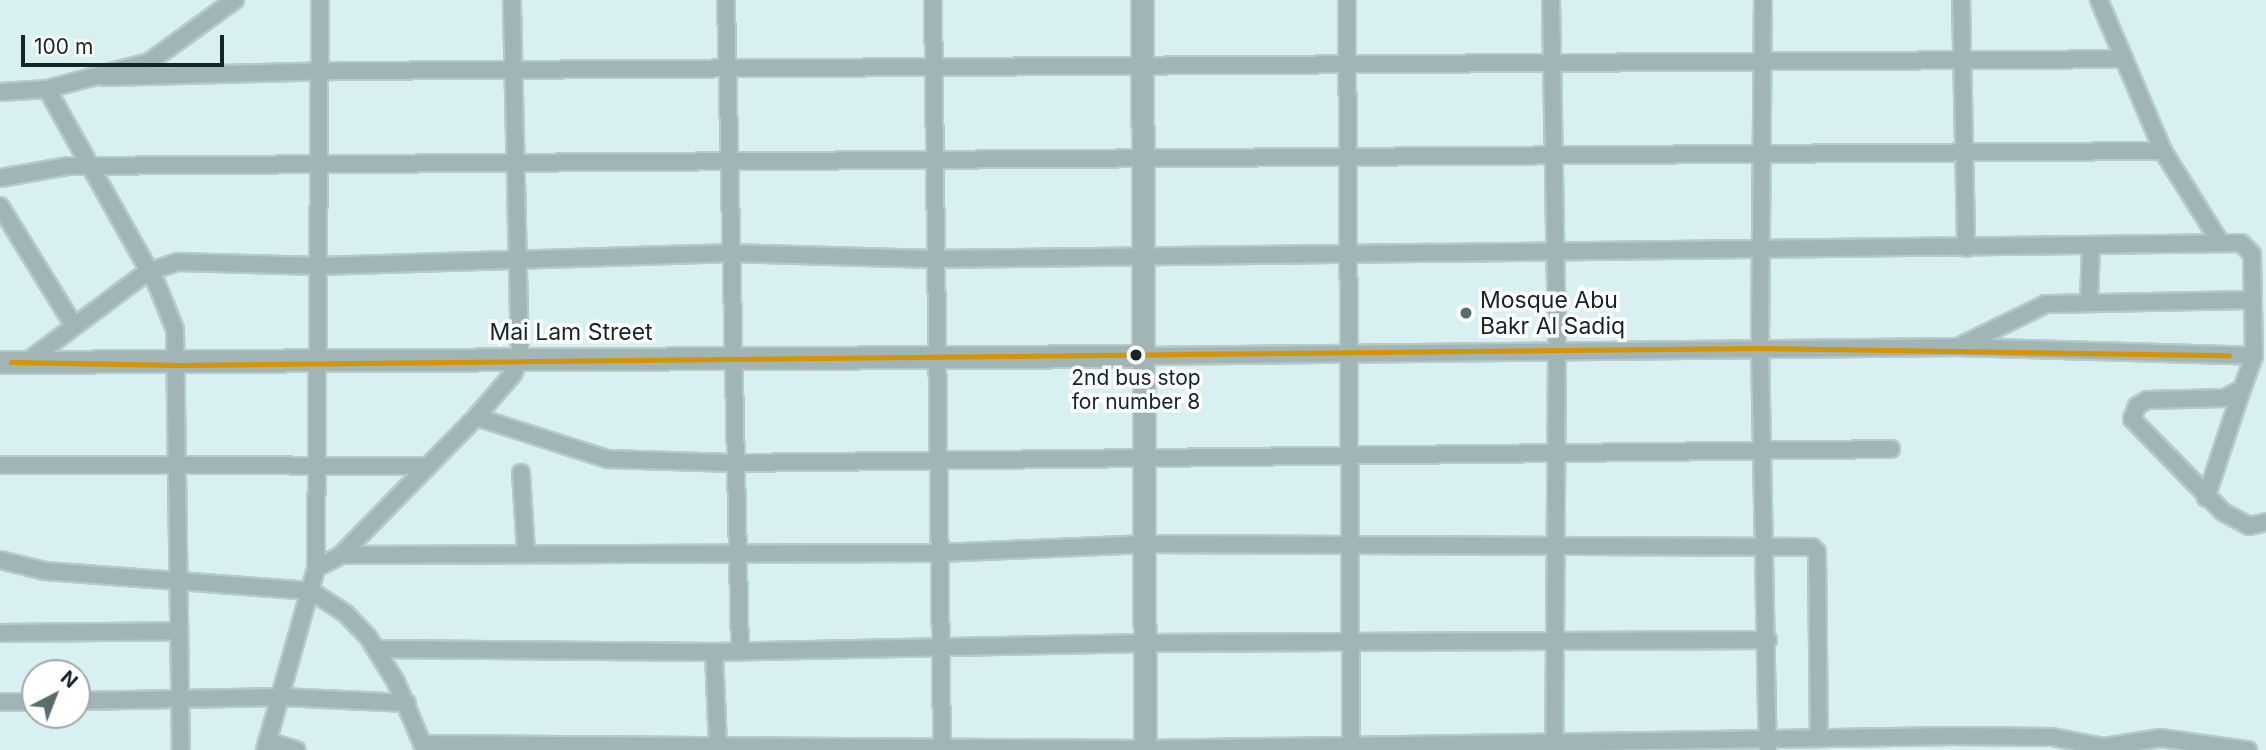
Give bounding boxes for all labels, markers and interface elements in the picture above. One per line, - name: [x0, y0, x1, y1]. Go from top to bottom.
- scale bar: [24, 21, 228, 65]
- text: 100 m: [34, 34, 93, 59]
- place label: Mosque Abu Bakr Al Sadiq: [1480, 286, 1625, 340]
- marker: Mosque Abu Bakr Al Sadiq: [1458, 305, 1474, 321]
- street label: Mai Lam Street: [489, 318, 653, 346]
- marker: 2nd bus stop for number 8: [1129, 348, 1143, 362]
- place label: 2nd bus stop for number 8: [1071, 365, 1201, 415]
- north arrow: [21, 659, 91, 729]
- text: N: [56, 666, 82, 693]

